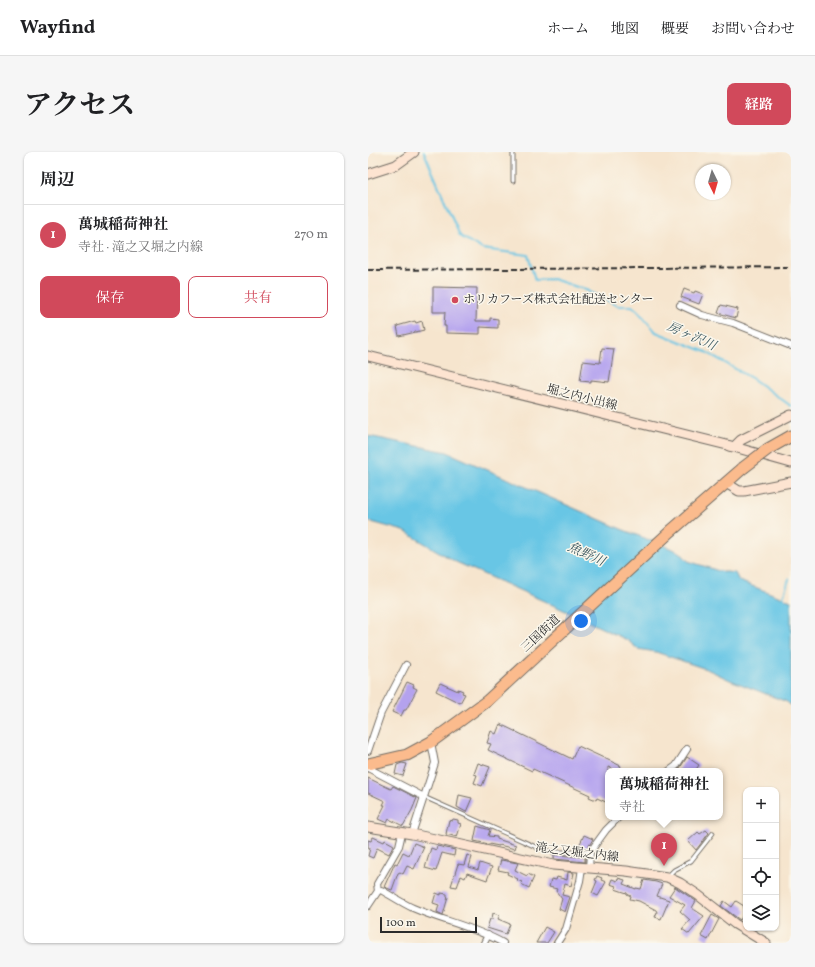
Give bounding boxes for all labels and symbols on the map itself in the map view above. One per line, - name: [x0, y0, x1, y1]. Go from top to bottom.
- north arrow: [695, 164, 731, 200]
- place label: ホリカフーズ株式会社配送センター: [463, 292, 653, 308]
- marker: ホリカフーズ株式会社配送センター: [450, 295, 460, 305]
- water label: 房ヶ沢川: [664, 318, 720, 357]
- street label: 堀之内小出線: [545, 382, 619, 414]
- water label: 魚野川: [565, 539, 609, 572]
- your location: [571, 611, 591, 631]
- street label: 三国街道: [518, 612, 564, 656]
- pin: 1: [651, 833, 677, 866]
- street label: 滝之又堀之内線: [534, 840, 620, 866]
- scale bar: [380, 915, 477, 934]

